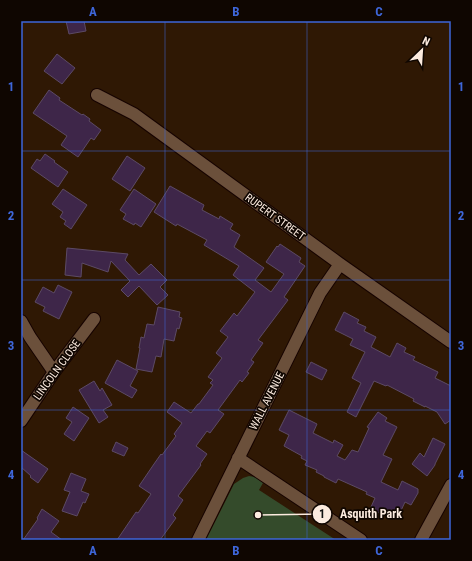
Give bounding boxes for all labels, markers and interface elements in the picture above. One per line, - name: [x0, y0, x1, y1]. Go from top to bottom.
- text: A: [89, 4, 97, 19]
- text: B: [232, 4, 240, 19]
- text: C: [375, 4, 383, 19]
- north arrow: [402, 30, 442, 70]
- text: N: [420, 34, 432, 49]
- text: 1: [8, 79, 14, 94]
- text: 1: [458, 79, 464, 94]
- street label: RUPERT STREET: [242, 191, 308, 243]
- text: 2: [8, 208, 15, 223]
- text: 2: [458, 208, 465, 223]
- street label: LINCOLN CLOSE: [31, 337, 83, 403]
- text: 3: [8, 338, 14, 353]
- text: 3: [458, 338, 464, 353]
- street label: WALL AVENUE: [247, 369, 287, 432]
- text: 4: [8, 467, 15, 482]
- text: 4: [458, 467, 465, 482]
- callout: Asquith Park: [312, 502, 410, 526]
- text: 1: [319, 507, 325, 521]
- text: Asquith Park: [340, 507, 402, 521]
- text: A: [89, 543, 97, 558]
- text: B: [232, 543, 240, 558]
- text: C: [375, 543, 383, 558]

